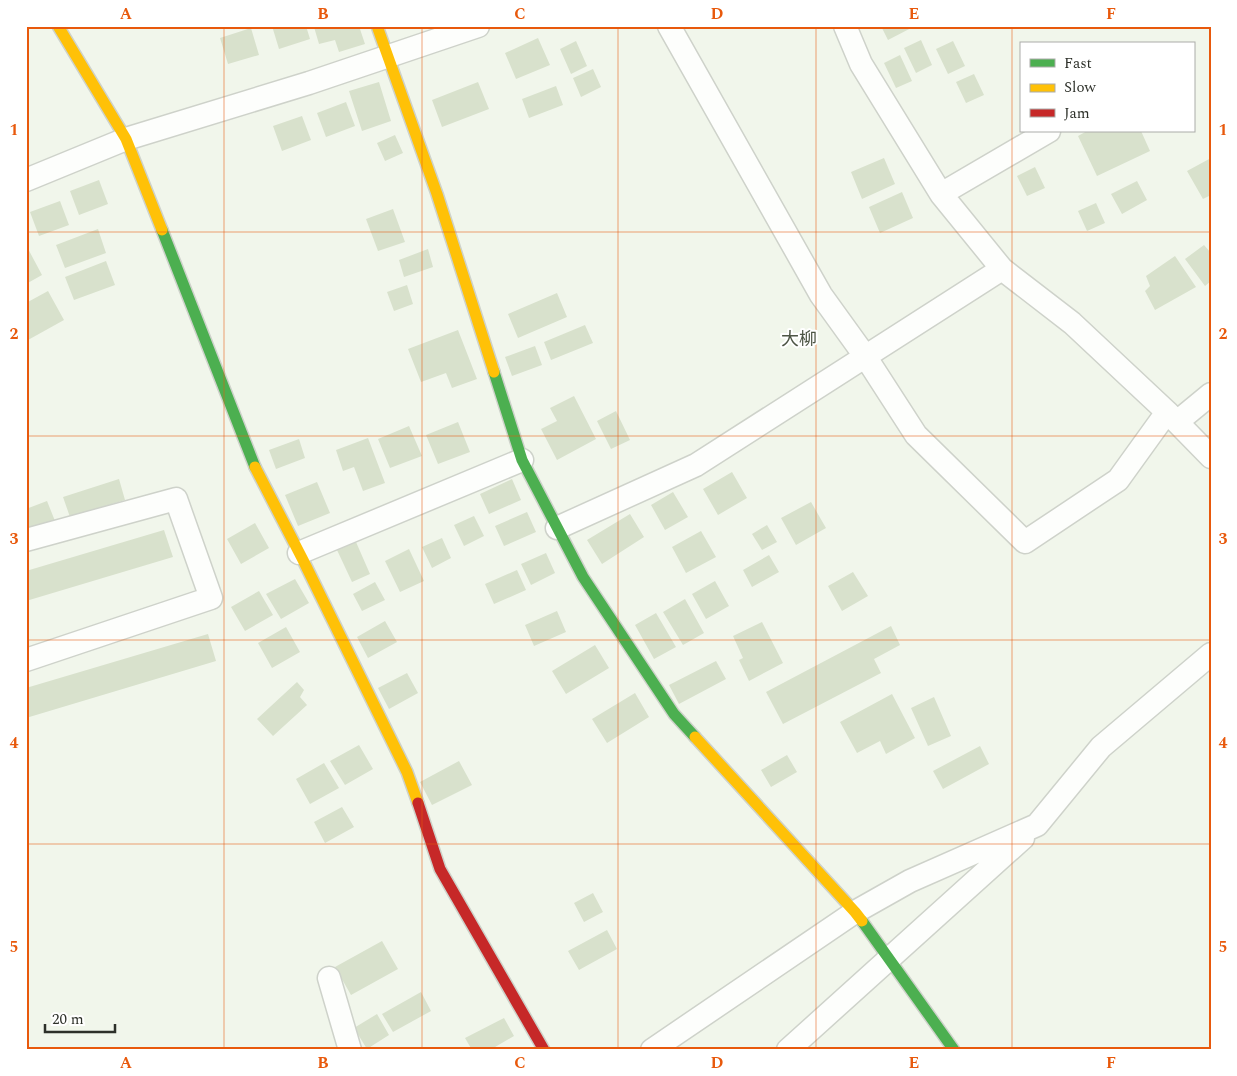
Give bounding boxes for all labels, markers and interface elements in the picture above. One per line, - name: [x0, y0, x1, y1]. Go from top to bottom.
- text: A: [120, 2, 133, 26]
- text: B: [317, 2, 329, 26]
- text: C: [514, 2, 526, 26]
- text: D: [711, 2, 724, 26]
- text: E: [909, 2, 919, 26]
- text: F: [1106, 2, 1116, 26]
- legend: [1020, 42, 1194, 132]
- text: Fast: [1064, 52, 1092, 75]
- text: Slow: [1064, 76, 1096, 99]
- text: Jam: [1064, 102, 1090, 125]
- text: 1: [10, 118, 18, 142]
- text: 1: [1219, 118, 1227, 142]
- text: 2: [10, 322, 19, 346]
- text: 2: [1219, 322, 1228, 346]
- district label: 大柳: [781, 326, 817, 353]
- text: 3: [10, 527, 19, 551]
- text: 3: [1219, 527, 1228, 551]
- text: 4: [10, 731, 19, 755]
- text: 4: [1219, 731, 1228, 755]
- text: 5: [10, 935, 18, 959]
- text: 5: [1219, 935, 1227, 959]
- scale bar: [45, 1001, 115, 1033]
- text: 20 m: [52, 1008, 84, 1031]
- text: A: [120, 1051, 133, 1075]
- text: B: [317, 1051, 329, 1075]
- text: C: [514, 1051, 526, 1075]
- text: D: [711, 1051, 724, 1075]
- text: E: [909, 1051, 919, 1075]
- text: F: [1106, 1051, 1116, 1075]

